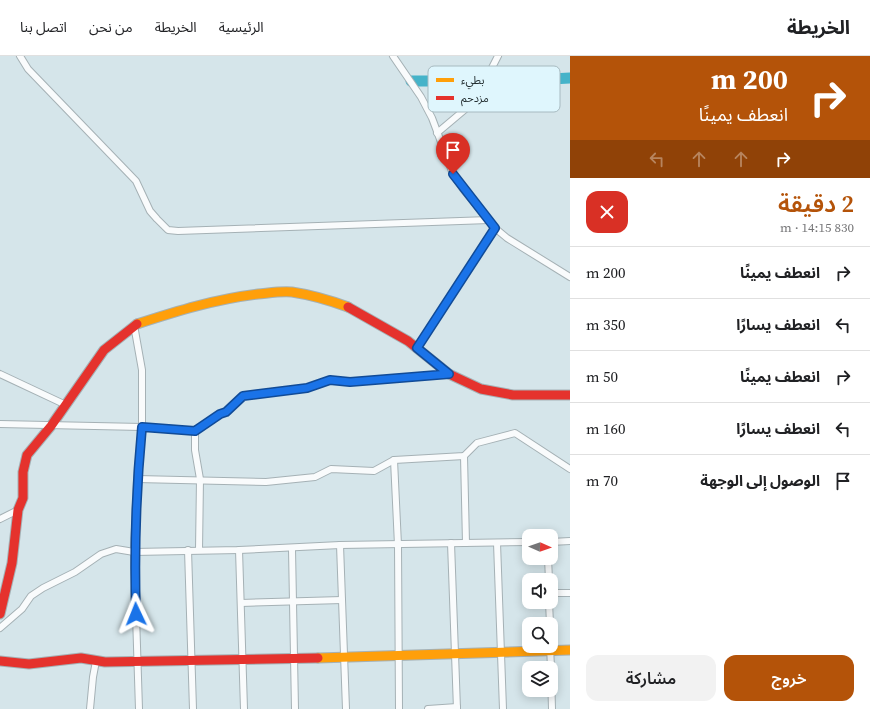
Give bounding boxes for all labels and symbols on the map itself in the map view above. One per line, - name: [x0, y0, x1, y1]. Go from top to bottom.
- legend: [428, 66, 560, 112]
- text: بطيء: [461, 73, 484, 90]
- text: مزدحم: [461, 91, 489, 107]
- pin: [436, 133, 470, 174]
- north arrow: [522, 529, 558, 565]
- position arrow: [115, 593, 157, 635]

